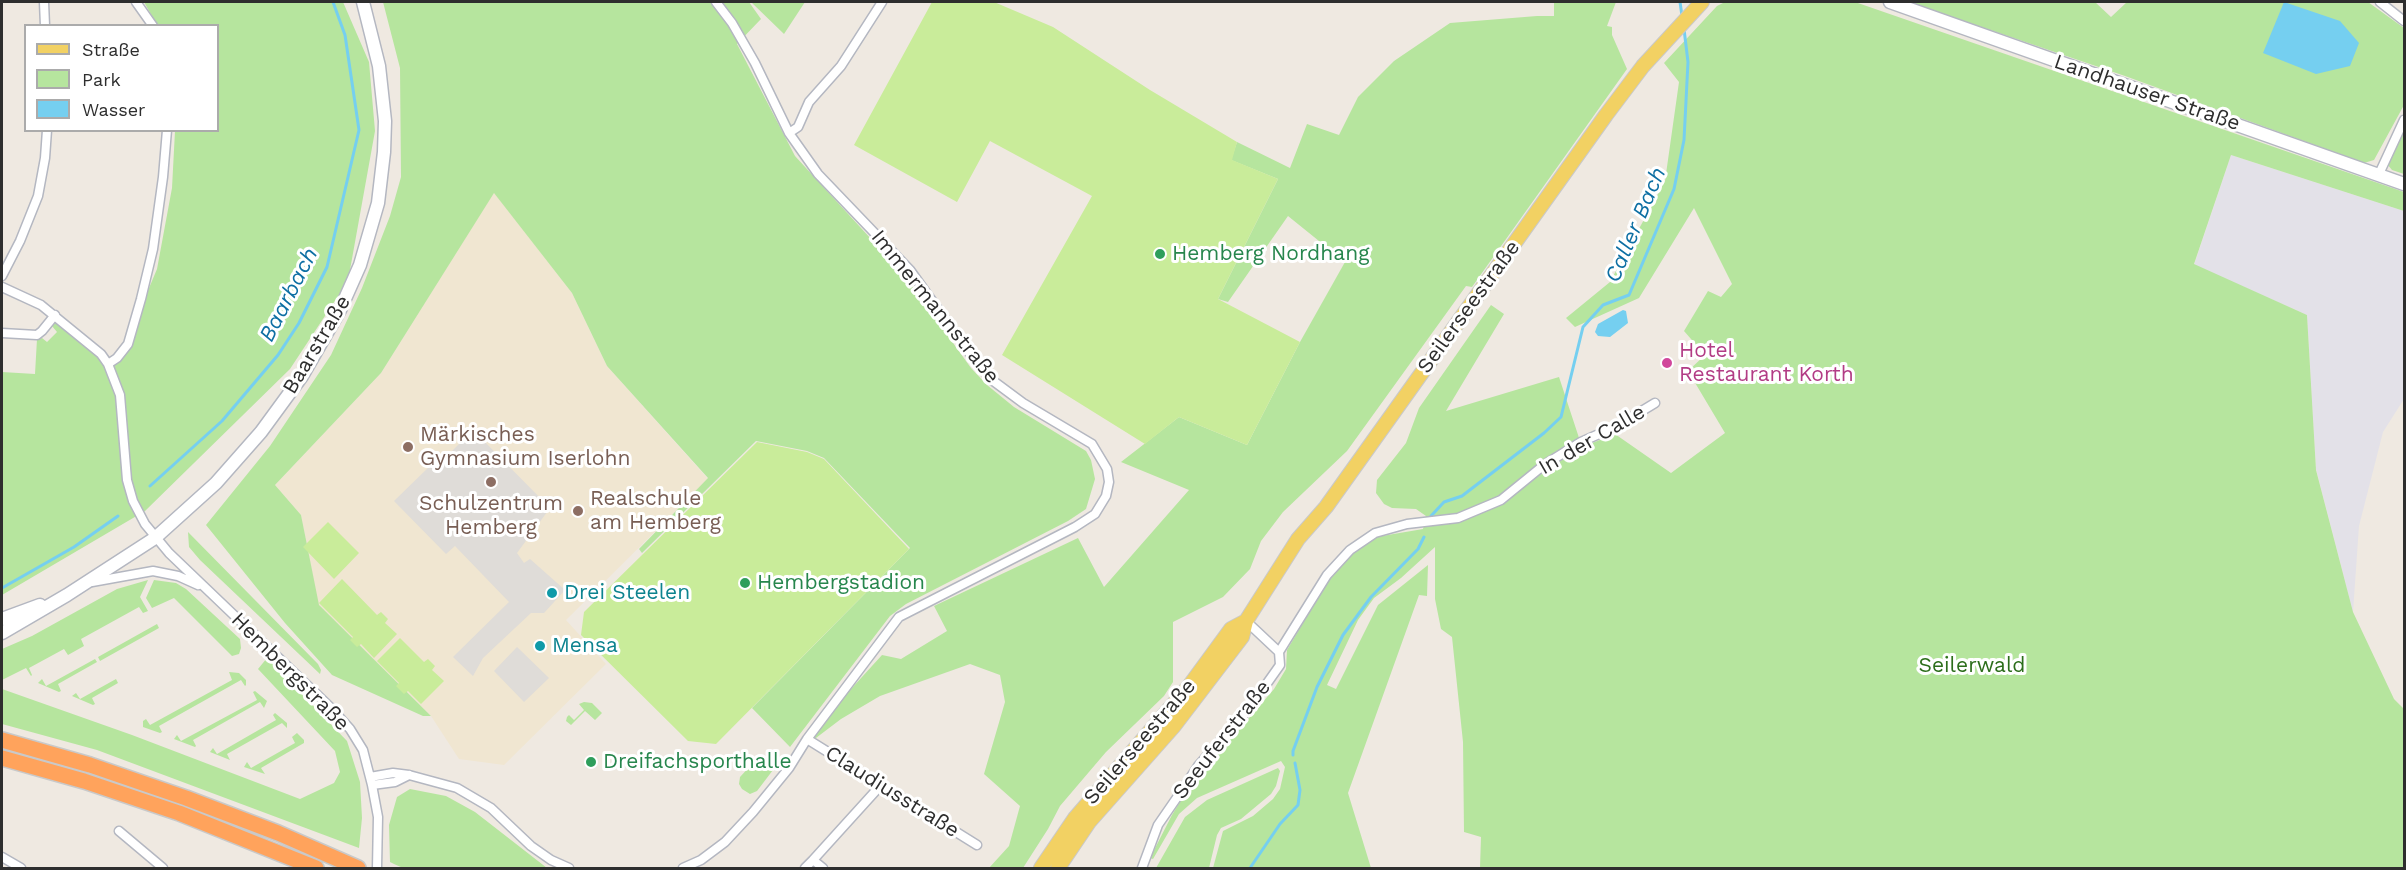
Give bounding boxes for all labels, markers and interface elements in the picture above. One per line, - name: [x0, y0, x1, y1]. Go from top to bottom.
- legend: [24, 24, 219, 132]
- text: Straße: [82, 39, 140, 60]
- street label: Landhauser Straße: [2051, 49, 2243, 137]
- text: Park: [82, 69, 121, 90]
- text: Wasser: [82, 99, 145, 120]
- water label: Caller Bach: [1600, 163, 1672, 287]
- street label: Immermannstraße: [865, 225, 1005, 389]
- street label: Seilerseestraße: [1412, 236, 1526, 378]
- place label: Hemberg Nordhang: [1172, 241, 1369, 267]
- water label: Baarbach: [254, 244, 324, 346]
- marker: Hemberg Nordhang: [1153, 247, 1167, 261]
- street label: Baarstraße: [278, 291, 356, 399]
- place label: Hotel Restaurant Korth: [1679, 338, 1854, 388]
- marker: Hotel Restaurant Korth: [1660, 356, 1674, 370]
- street label: In der Calle: [1534, 399, 1650, 481]
- place label: Märkisches Gymnasium Iserlohn: [420, 422, 630, 472]
- marker: Märkisches Gymnasium Iserlohn: [401, 440, 415, 454]
- marker: Schulzentrum Hemberg: [484, 475, 498, 489]
- place label: Realschule am Hemberg: [590, 486, 721, 536]
- place label: Schulzentrum Hemberg: [419, 491, 563, 541]
- marker: Realschule am Hemberg: [571, 504, 585, 518]
- place label: Hembergstadion: [757, 570, 925, 596]
- marker: Hembergstadion: [738, 576, 752, 590]
- place label: Drei Steelen: [564, 580, 690, 606]
- marker: Drei Steelen: [545, 586, 559, 600]
- street label: Hembergstraße: [226, 608, 354, 736]
- place label: Mensa: [552, 633, 618, 659]
- marker: Mensa: [533, 639, 547, 653]
- park label: Seilerwald: [1918, 653, 2026, 679]
- street label: Seilerseestraße: [1079, 674, 1201, 810]
- street label: Seeuferstraße: [1168, 676, 1276, 804]
- street label: Claudiusstraße: [820, 741, 964, 843]
- place label: Dreifachsporthalle: [603, 749, 792, 775]
- marker: Dreifachsporthalle: [584, 755, 598, 769]

